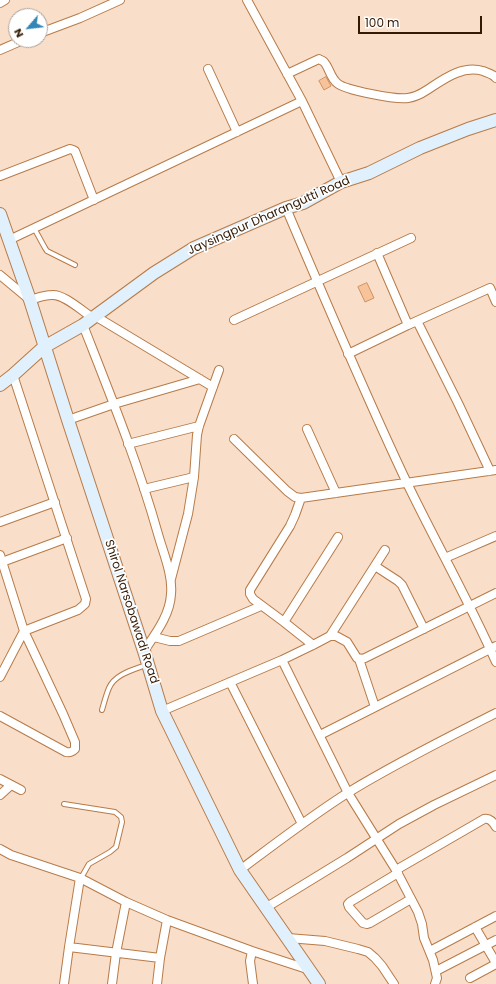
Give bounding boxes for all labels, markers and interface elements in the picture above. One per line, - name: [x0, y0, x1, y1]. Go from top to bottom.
- north arrow: [8, 8, 48, 48]
- scale bar: [360, 8, 484, 34]
- text: 100 m: [365, 14, 399, 31]
- text: N: [9, 26, 27, 41]
- street label: Jaysingpur Dharangutti Road: [186, 174, 352, 258]
- street label: Shirol Narsobawadi Road: [101, 538, 161, 686]

